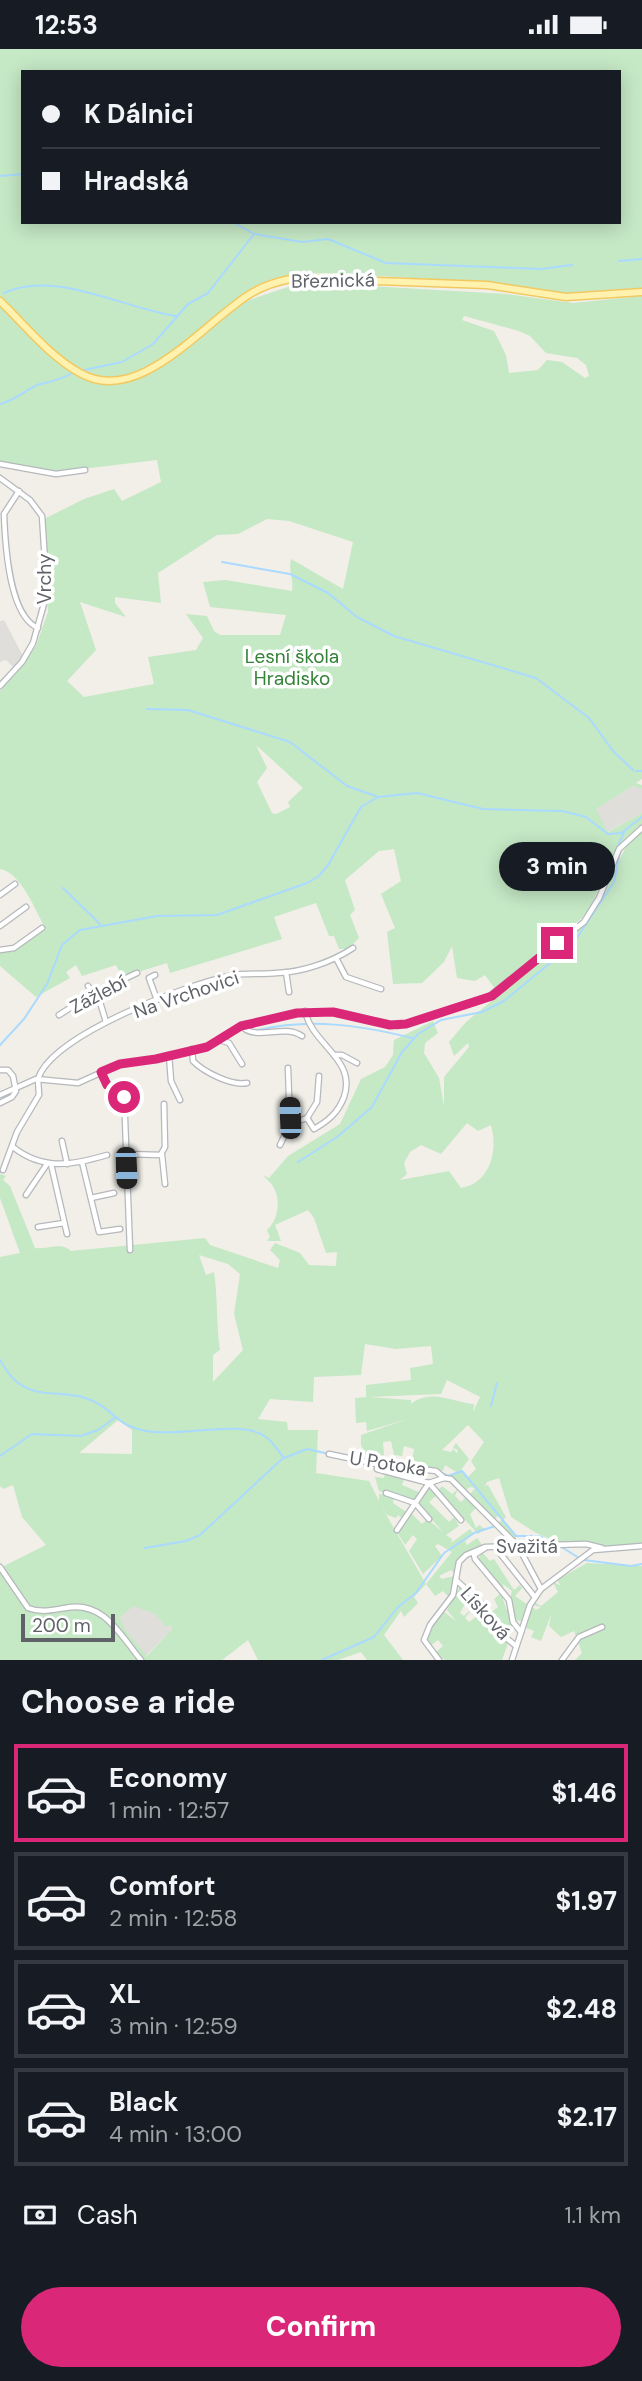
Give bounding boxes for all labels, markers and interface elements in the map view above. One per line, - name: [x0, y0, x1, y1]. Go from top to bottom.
- text: 12:53: [35, 8, 98, 42]
- text: K Dálnici: [84, 97, 194, 131]
- text: Hradská: [84, 164, 189, 198]
- street label: Březnická: [291, 267, 375, 294]
- street label: Vrchy: [32, 553, 57, 604]
- park label: Lesní škola Hradisko: [245, 644, 339, 691]
- callout: 3 min: [499, 841, 615, 891]
- text: 3 min: [526, 851, 588, 881]
- route end: [541, 927, 573, 959]
- street label: Na Vrchovici: [130, 965, 242, 1024]
- street label: Zážlebí: [66, 969, 131, 1020]
- route start: [108, 1081, 140, 1113]
- car: [279, 1097, 302, 1139]
- car: [115, 1147, 138, 1189]
- street label: U Potoka: [348, 1445, 428, 1482]
- street label: Svažitá: [496, 1534, 558, 1559]
- street label: Lísková: [455, 1581, 516, 1645]
- scale bar: [21, 1611, 116, 1643]
- text: 200 m: [32, 1613, 91, 1638]
- text: Choose a ride: [21, 1681, 236, 1723]
- text: Economy: [109, 1761, 227, 1795]
- icon: car: [25, 1762, 88, 1825]
- text: $1.46: [551, 1776, 617, 1810]
- text: 1 min · 12:57: [109, 1795, 229, 1825]
- text: Comfort: [109, 1869, 215, 1903]
- icon: car: [25, 1870, 88, 1933]
- text: $1.97: [555, 1884, 617, 1918]
- text: 2 min · 12:58: [109, 1903, 237, 1933]
- text: XL: [109, 1977, 141, 2011]
- icon: car: [25, 1978, 88, 2041]
- text: $2.48: [546, 1992, 617, 2026]
- text: 3 min · 12:59: [109, 2011, 238, 2041]
- text: Black: [109, 2085, 179, 2119]
- icon: car: [25, 2086, 88, 2149]
- text: $2.17: [557, 2100, 617, 2134]
- text: 4 min · 13:00: [109, 2119, 242, 2149]
- icon: cash: [21, 2196, 59, 2234]
- text: Cash: [77, 2198, 138, 2232]
- text: 1.1 km: [564, 2200, 621, 2230]
- button: Confirm: [21, 2287, 621, 2367]

